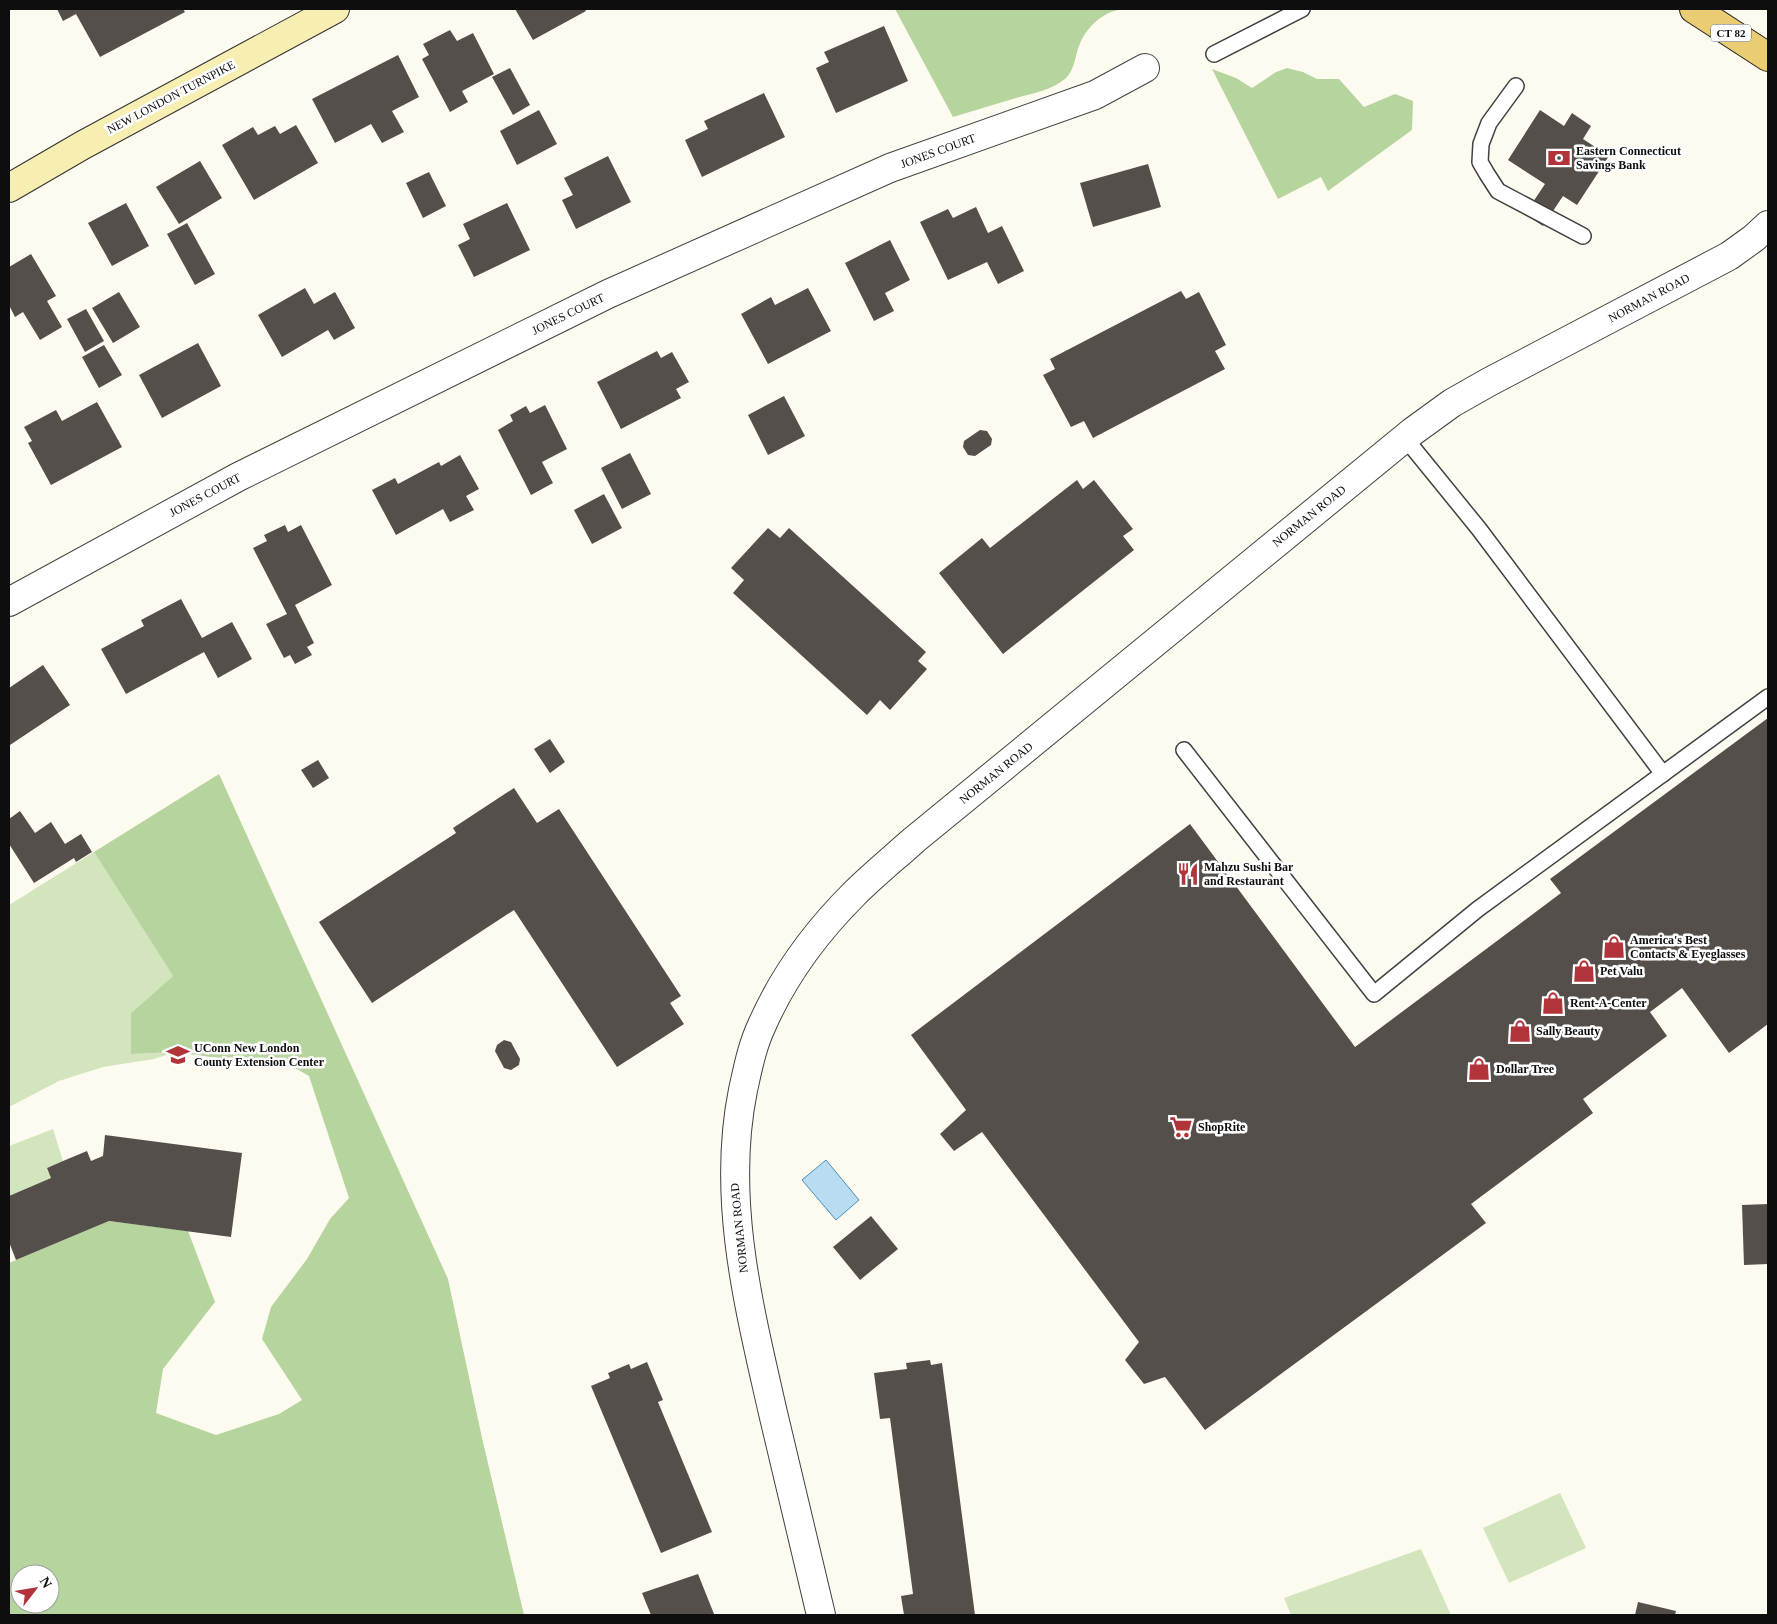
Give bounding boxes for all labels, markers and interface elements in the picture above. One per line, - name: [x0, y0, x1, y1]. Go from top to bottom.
- road number: CT 82: [1711, 24, 1751, 42]
- street label: NEW LONDON TURNPIKE: [105, 57, 237, 137]
- street label: JONES COURT: [899, 131, 978, 171]
- place label: Eastern Connecticut Savings Bank: [1576, 144, 1681, 172]
- bank icon: Eastern Connecticut Savings Bank: [1546, 145, 1572, 171]
- street label: NORMAN ROAD: [1606, 270, 1692, 325]
- street label: JONES COURT: [529, 290, 607, 338]
- street label: JONES COURT: [167, 470, 244, 520]
- street label: NORMAN ROAD: [1269, 482, 1349, 550]
- street label: NORMAN ROAD: [956, 739, 1036, 807]
- place label: Mahzu Sushi Bar and Restaurant: [1204, 860, 1294, 888]
- restaurant icon: Mahzu Sushi Bar and Restaurant: [1175, 861, 1201, 887]
- place label: America's Best Contacts & Eyeglasses: [1630, 933, 1746, 961]
- shop icon: America's Best Contacts & Eyeglasses: [1601, 934, 1627, 960]
- shop icon: Pet Valu: [1571, 958, 1597, 984]
- place label: Pet Valu: [1600, 964, 1643, 978]
- shop icon: Rent-A-Center: [1540, 990, 1566, 1016]
- place label: Rent-A-Center: [1570, 996, 1647, 1010]
- shop icon: Sally Beauty: [1507, 1018, 1533, 1044]
- place label: Sally Beauty: [1536, 1024, 1600, 1038]
- place label: UConn New London County Extension Center: [194, 1041, 325, 1069]
- school or university icon: UConn New London County Extension Center: [165, 1042, 191, 1068]
- shop icon: Dollar Tree: [1466, 1056, 1492, 1082]
- place label: Dollar Tree: [1496, 1062, 1555, 1076]
- supermarket icon: ShopRite: [1168, 1114, 1194, 1140]
- place label: ShopRite: [1198, 1120, 1246, 1134]
- street label: NORMAN ROAD: [727, 1182, 751, 1274]
- north arrow: [10, 1564, 60, 1614]
- text: N: [37, 1574, 55, 1591]

